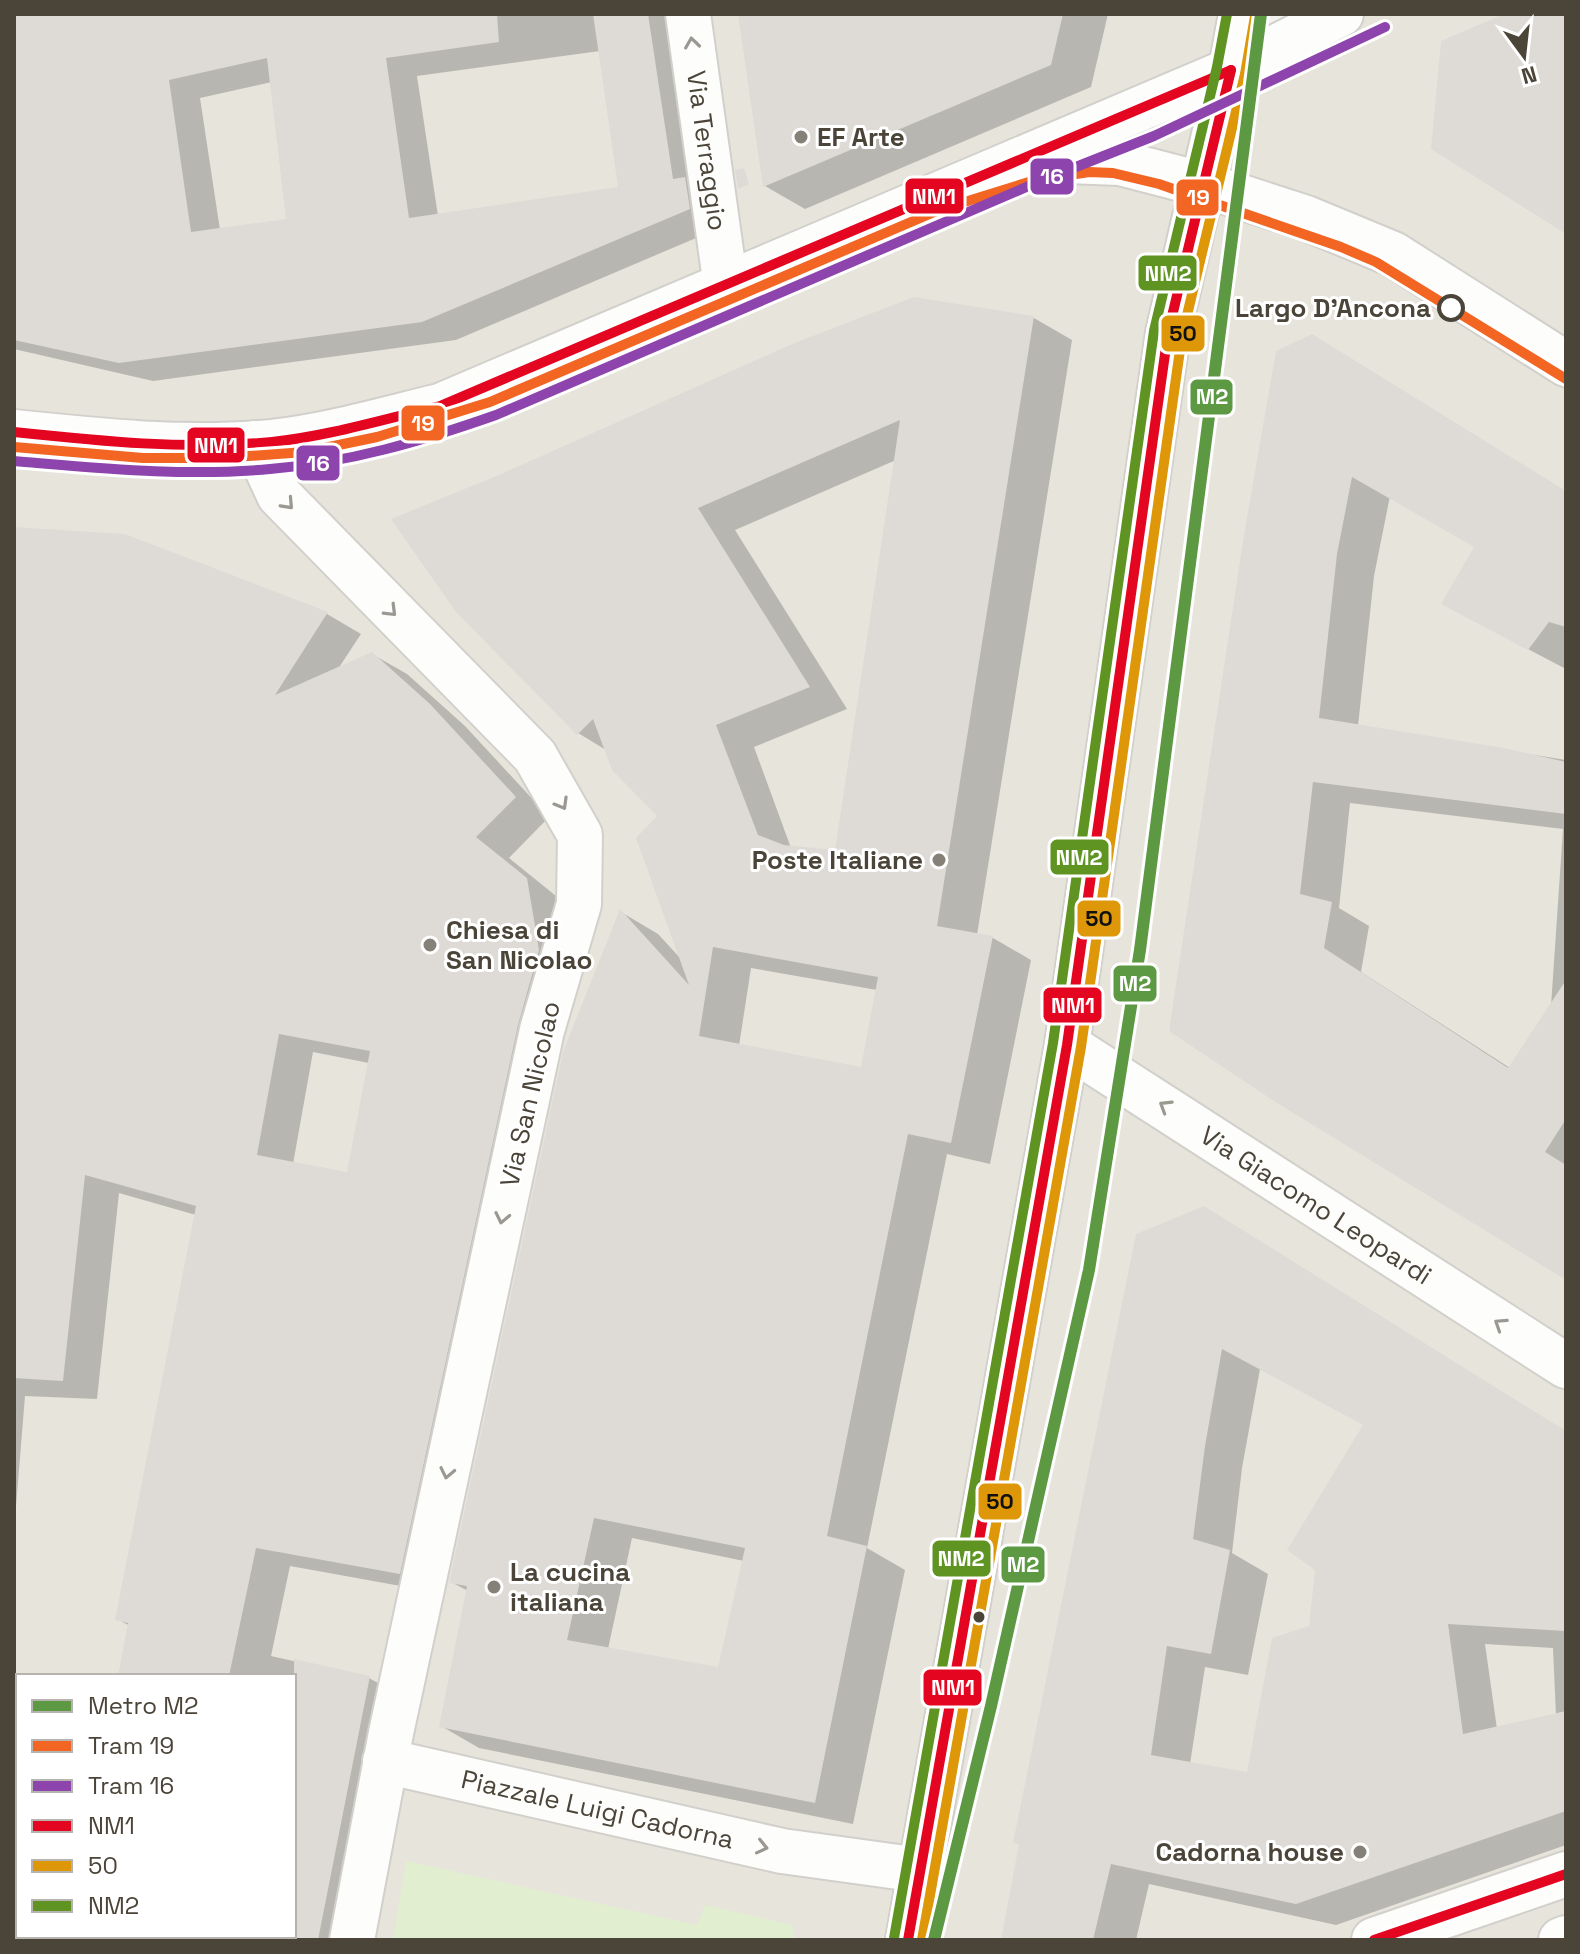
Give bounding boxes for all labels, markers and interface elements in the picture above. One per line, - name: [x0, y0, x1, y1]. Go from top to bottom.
- north arrow: [1484, 16, 1564, 96]
- one-way arrow: [685, 36, 702, 50]
- text: N: [1518, 60, 1540, 91]
- street label: Via Terraggio: [679, 69, 735, 233]
- place label: EF Arte: [817, 120, 905, 154]
- marker: EF Arte: [792, 128, 810, 146]
- line badge: 16: [1029, 157, 1075, 196]
- text: 16: [1040, 162, 1064, 190]
- line badge: NM1: [904, 177, 965, 215]
- line badge: 19: [1175, 178, 1220, 217]
- text: NM1: [912, 182, 956, 210]
- text: 19: [1186, 183, 1210, 211]
- line badge: NM2: [1137, 254, 1198, 292]
- text: NM2: [1144, 259, 1192, 287]
- place label: Largo D'Ancona: [1235, 291, 1431, 325]
- marker: Largo D'Ancona: [1438, 295, 1464, 321]
- line badge: 50: [1160, 314, 1206, 353]
- text: 50: [1169, 319, 1197, 347]
- line badge: M2: [1189, 378, 1234, 416]
- text: M2: [1196, 382, 1228, 410]
- line badge: 19: [400, 404, 446, 442]
- text: 19: [411, 409, 435, 437]
- line badge: NM1: [186, 426, 246, 464]
- text: NM1: [194, 431, 238, 459]
- line badge: 16: [295, 444, 341, 482]
- text: 16: [306, 449, 330, 477]
- one-way arrow: [278, 495, 292, 510]
- one-way arrow: [382, 602, 396, 616]
- one-way arrow: [552, 796, 568, 810]
- line badge: NM2: [1049, 838, 1110, 876]
- place label: Poste Italiane: [752, 843, 923, 877]
- text: NM2: [1055, 843, 1103, 871]
- marker: Poste Italiane: [930, 851, 948, 869]
- line badge: 50: [1076, 899, 1122, 938]
- text: 50: [1085, 904, 1113, 932]
- place label: Chiesa di San Nicolao: [446, 913, 592, 977]
- marker: Chiesa di San Nicolao: [421, 936, 439, 954]
- line badge: M2: [1112, 964, 1158, 1003]
- text: M2: [1119, 969, 1151, 997]
- line badge: NM1: [1042, 986, 1103, 1024]
- text: NM1: [1051, 991, 1095, 1019]
- street label: Via San Nicolao: [492, 998, 568, 1190]
- one-way arrow: [1159, 1101, 1173, 1116]
- street label: Via Giacomo Leopardi: [1194, 1118, 1438, 1292]
- one-way arrow: [494, 1211, 511, 1225]
- one-way arrow: [1495, 1318, 1509, 1333]
- one-way arrow: [439, 1465, 456, 1479]
- line badge: 50: [977, 1482, 1023, 1521]
- text: 50: [986, 1487, 1014, 1515]
- line badge: NM2: [931, 1539, 992, 1578]
- text: NM2: [937, 1544, 985, 1572]
- line badge: M2: [1000, 1545, 1046, 1584]
- text: M2: [1007, 1550, 1039, 1578]
- place label: La cucina italiana: [510, 1555, 630, 1619]
- marker: La cucina italiana: [485, 1578, 503, 1596]
- unlabelled marker: [971, 1609, 987, 1625]
- line badge: NM1: [922, 1668, 983, 1707]
- text: NM1: [931, 1673, 975, 1701]
- legend: [16, 1674, 296, 1938]
- text: Metro M2: [88, 1690, 198, 1721]
- text: Tram 19: [88, 1730, 174, 1761]
- street label: Piazzale Luigi Cadorna: [458, 1762, 737, 1857]
- text: Tram 16: [88, 1770, 174, 1801]
- text: NM1: [88, 1810, 135, 1841]
- place label: Cadorna house: [1155, 1835, 1344, 1869]
- one-way arrow: [755, 1838, 768, 1855]
- marker: Cadorna house: [1351, 1843, 1369, 1861]
- text: 50: [88, 1850, 118, 1881]
- text: NM2: [88, 1890, 139, 1921]

